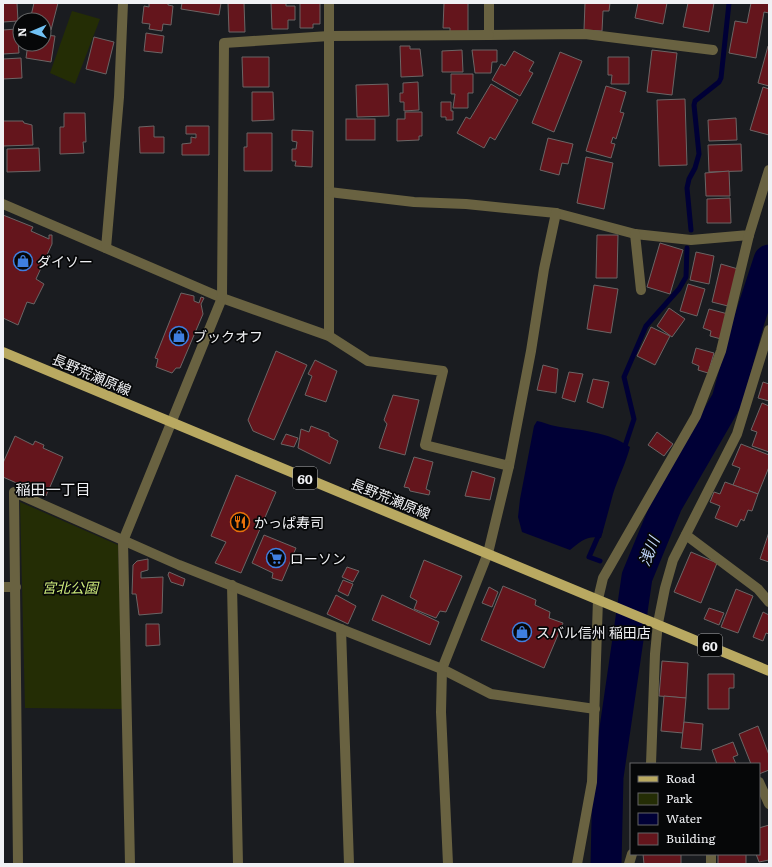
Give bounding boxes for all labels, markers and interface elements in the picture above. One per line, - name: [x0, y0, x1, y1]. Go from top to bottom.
- north arrow: [12, 12, 52, 52]
- text: N: [13, 27, 29, 37]
- shop icon: ダイソー: [12, 250, 34, 272]
- place label: ダイソー: [37, 251, 93, 271]
- shop icon: ブックオフ: [168, 325, 190, 347]
- place label: ブックオフ: [193, 326, 263, 346]
- street label: 長野荒瀬原線: [49, 348, 135, 400]
- road number: 60: [293, 467, 317, 489]
- street label: 長野荒瀬原線: [348, 473, 434, 523]
- district label: 稲田一丁目: [15, 477, 91, 500]
- restaurant icon: かっぱ寿司: [229, 511, 251, 533]
- place label: かっぱ寿司: [254, 512, 324, 532]
- water label: 浅川: [632, 531, 665, 569]
- supermarket icon: ローソン: [265, 547, 287, 569]
- place label: ローソン: [290, 548, 346, 568]
- park label: 宮北公園: [42, 577, 100, 597]
- shop icon: スバル信州 稲田店: [511, 621, 533, 643]
- place label: スバル信州 稲田店: [536, 622, 651, 642]
- road number: 60: [698, 634, 722, 656]
- legend: [630, 763, 760, 855]
- text: Road: [666, 769, 696, 787]
- text: Park: [666, 789, 693, 807]
- text: Water: [666, 809, 702, 827]
- text: Building: [666, 829, 716, 847]

